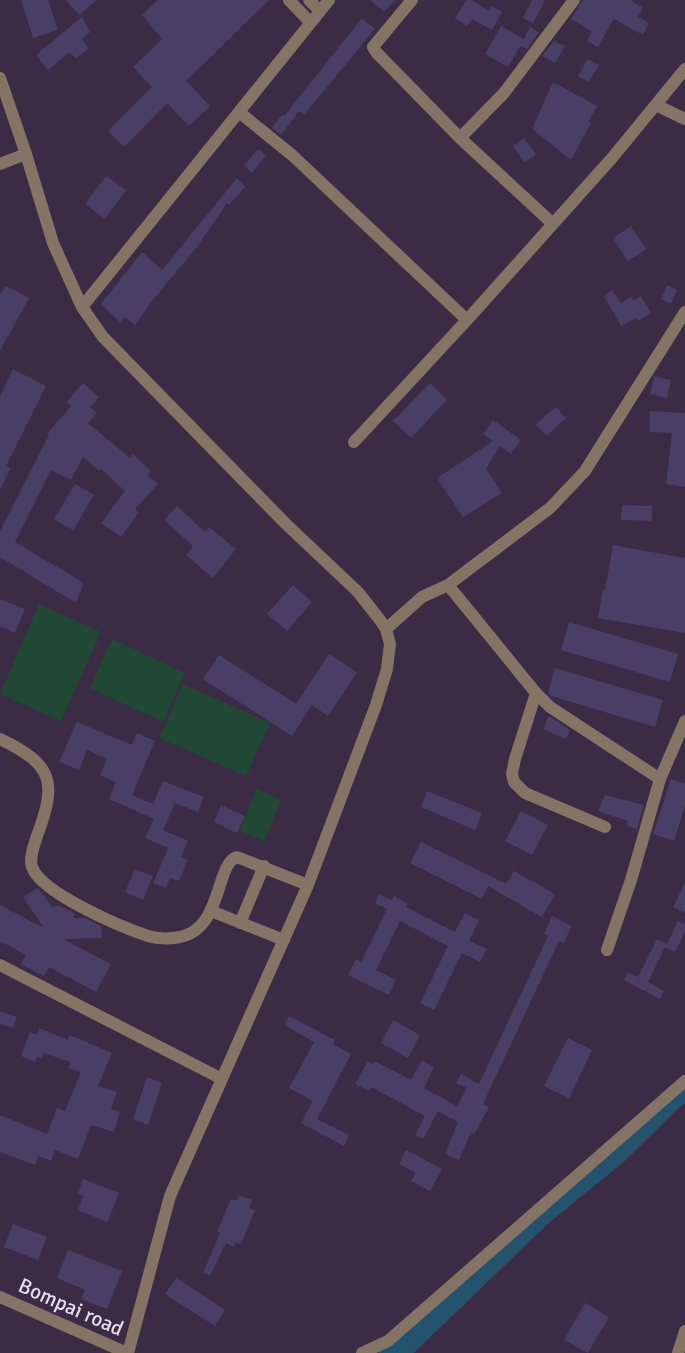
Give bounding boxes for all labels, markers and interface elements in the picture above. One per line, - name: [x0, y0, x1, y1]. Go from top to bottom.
- street label: Bompai road: [14, 1272, 128, 1342]

